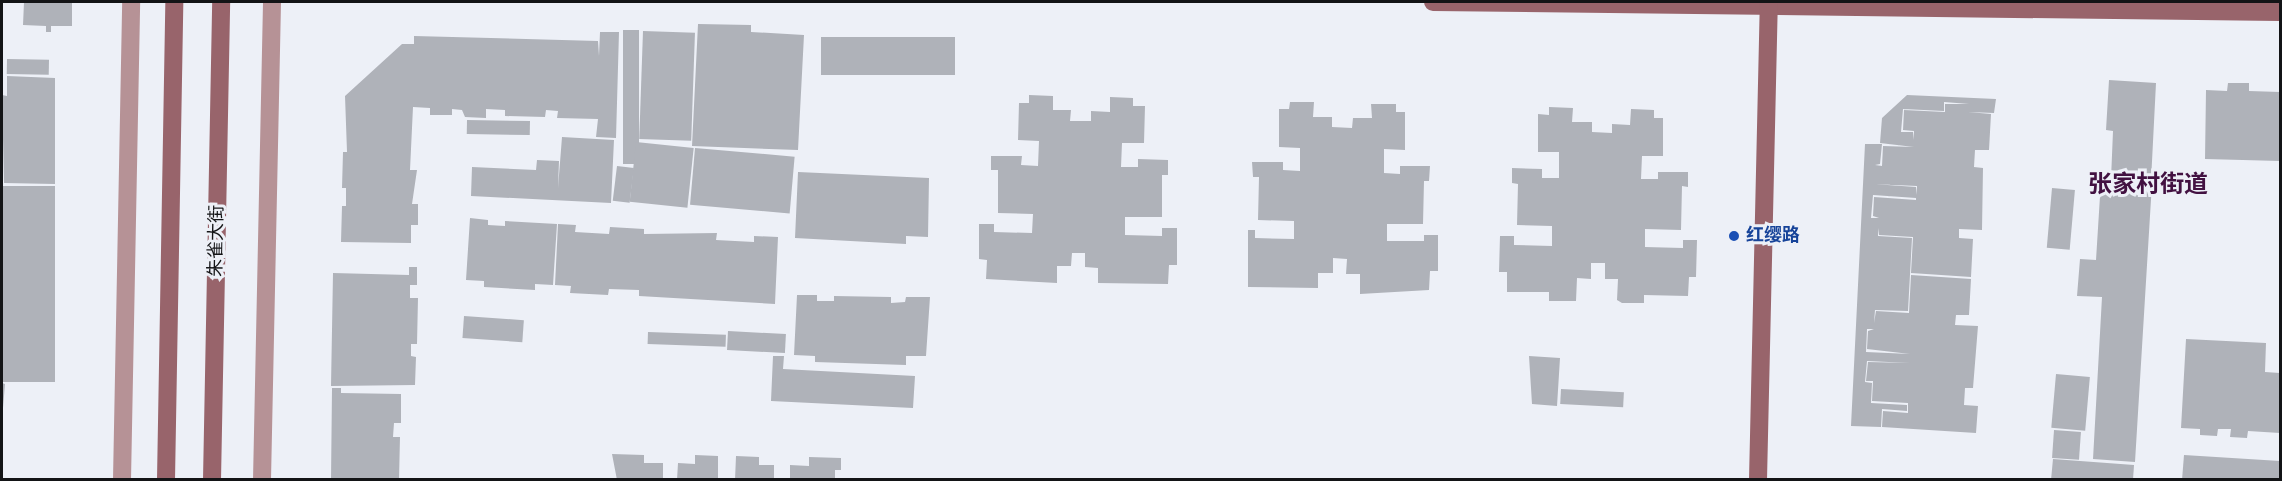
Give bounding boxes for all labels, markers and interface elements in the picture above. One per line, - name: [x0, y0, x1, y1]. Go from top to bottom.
- district label: 张家村街道: [2088, 171, 2208, 199]
- street label: 朱雀大街: [206, 205, 228, 277]
- place label: 红缨路: [1746, 225, 1800, 247]
- marker: 红缨路: [1727, 229, 1741, 243]

